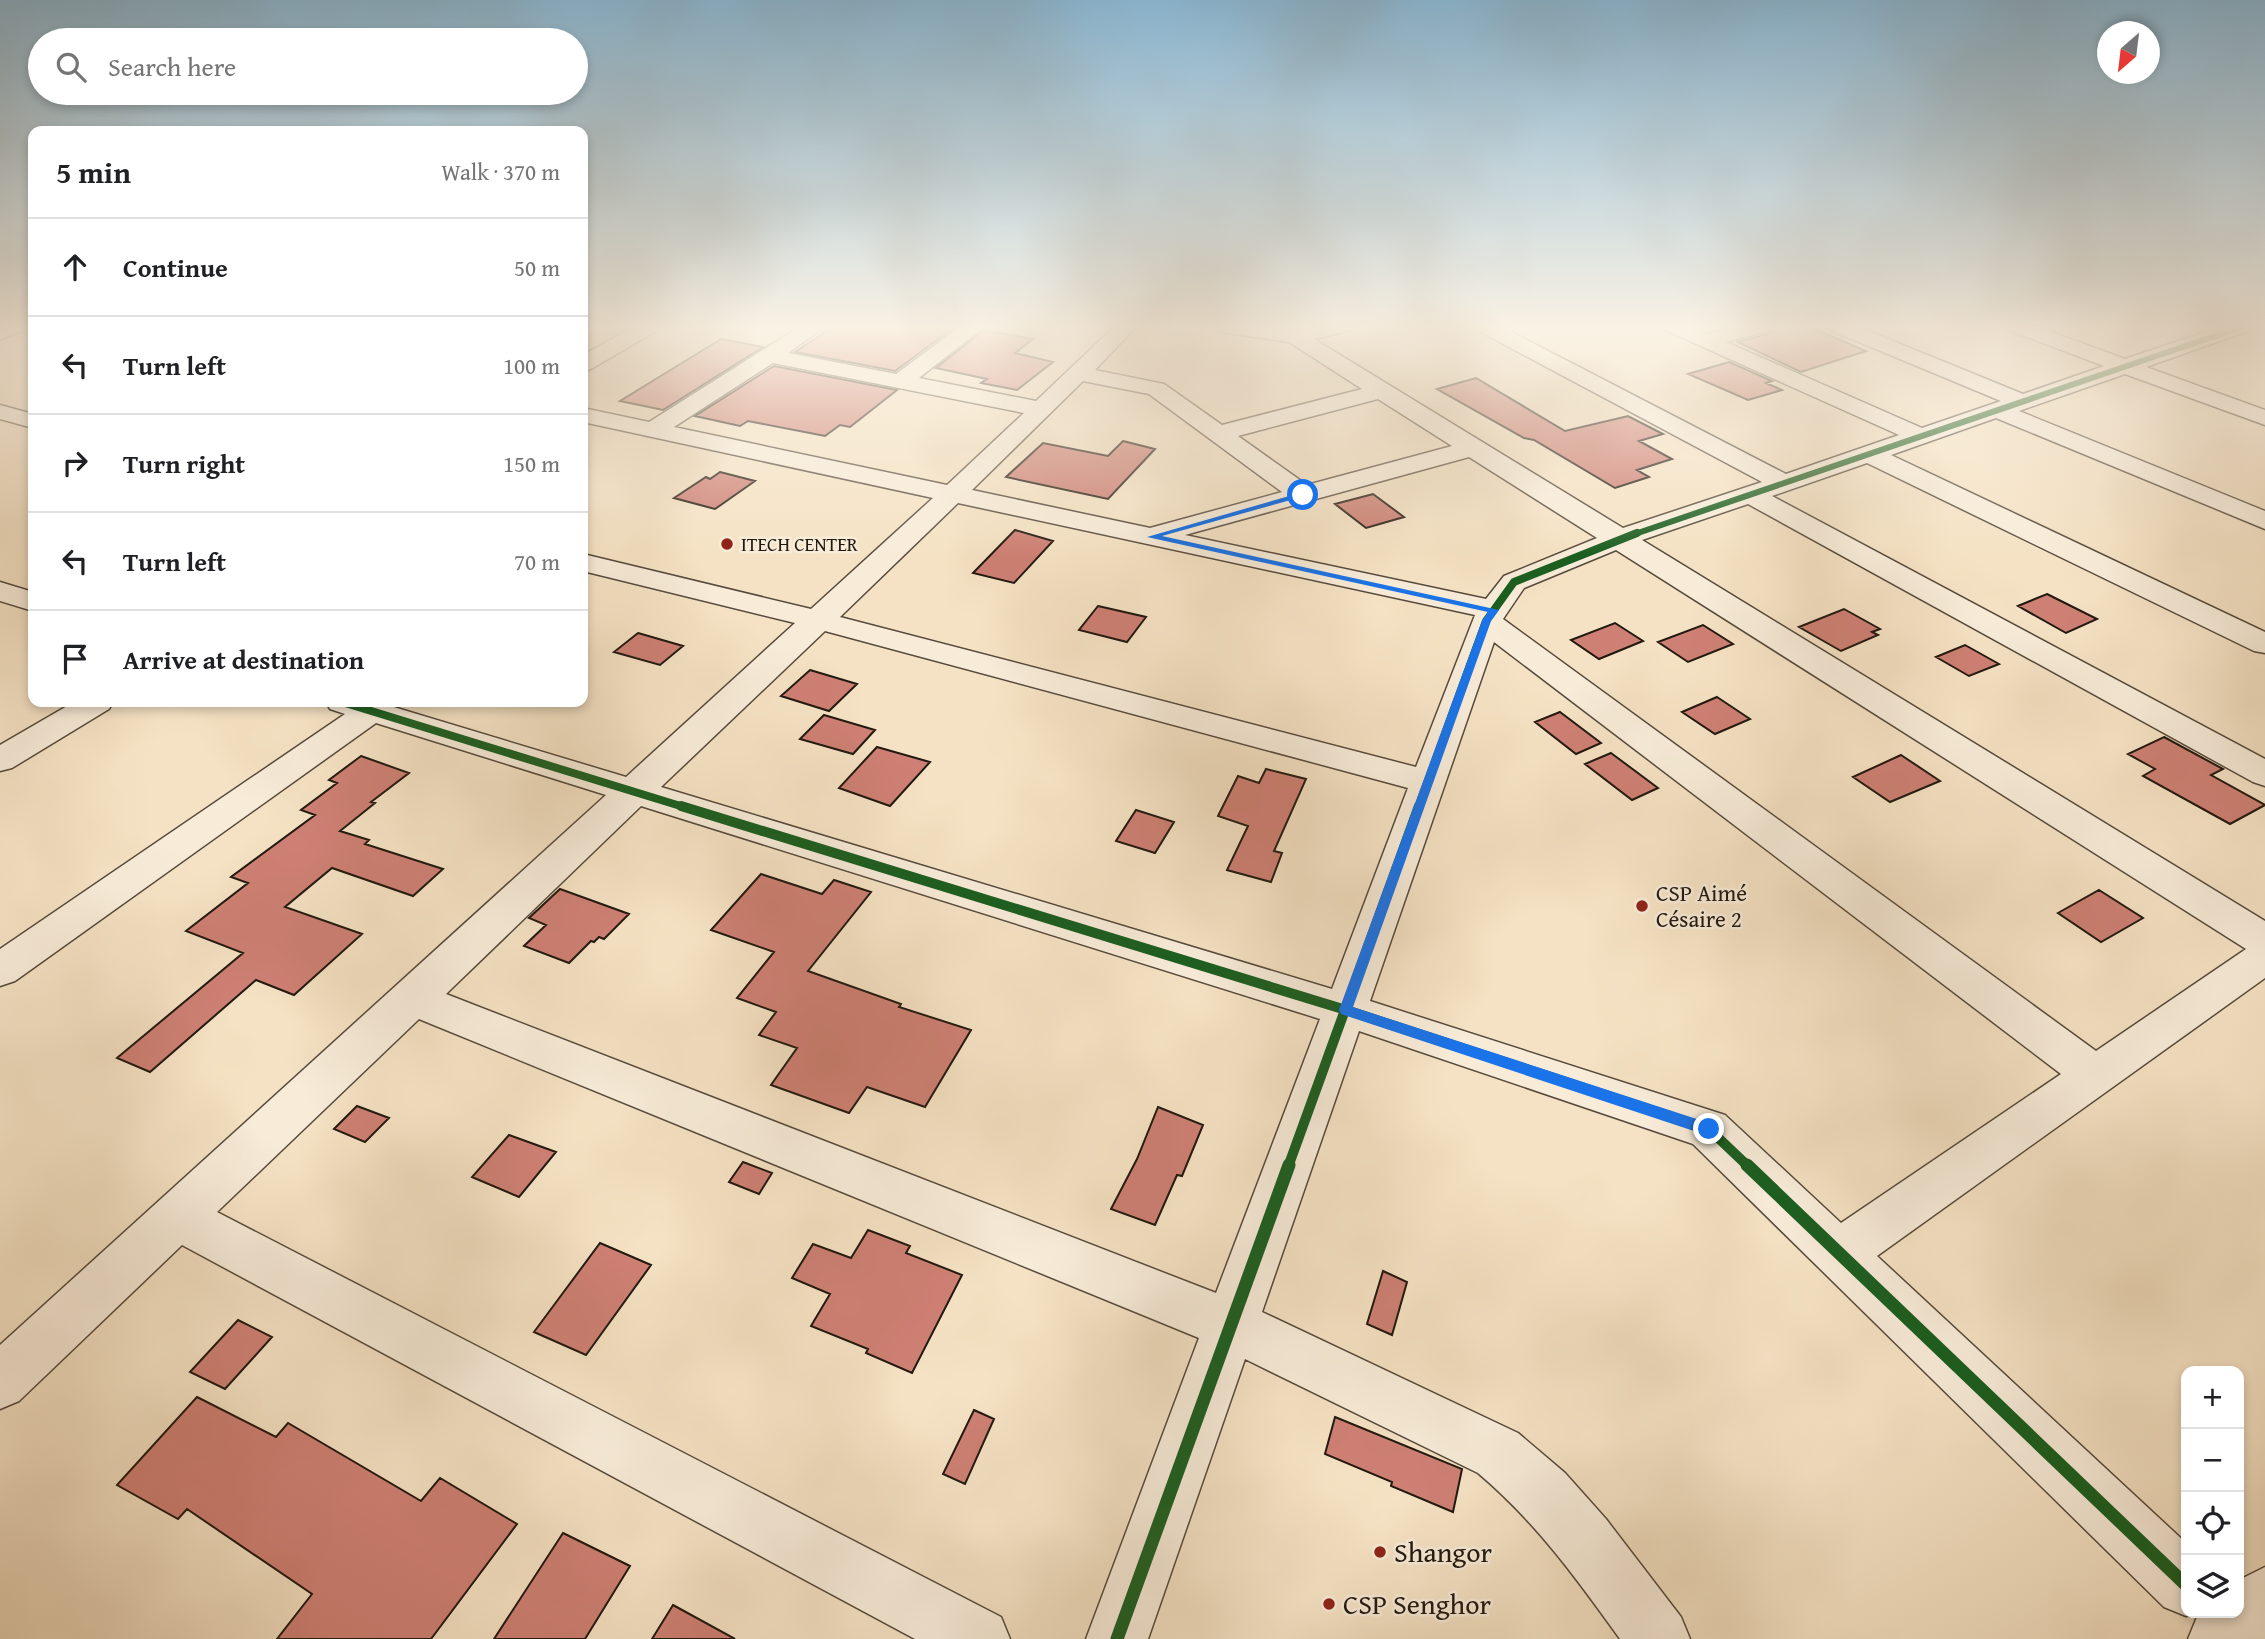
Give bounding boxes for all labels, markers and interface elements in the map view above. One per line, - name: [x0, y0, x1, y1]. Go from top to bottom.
- north arrow: [2097, 21, 2160, 84]
- search box: [28, 28, 588, 105]
- text: Search here: [108, 47, 236, 86]
- icon: search: [52, 48, 90, 86]
- text: 5 min: [56, 150, 131, 194]
- text: Walk · 370 m: [441, 155, 560, 188]
- icon: ahead: [56, 248, 94, 286]
- text: Continue: [123, 248, 228, 287]
- text: 50 m: [514, 251, 560, 284]
- icon: left: [56, 346, 94, 384]
- text: Turn left: [123, 346, 226, 385]
- text: 100 m: [503, 349, 560, 382]
- icon: right: [56, 444, 94, 482]
- text: Turn right: [123, 444, 245, 483]
- text: 150 m: [503, 447, 560, 480]
- route start: [1287, 479, 1318, 510]
- place label: ITECH CENTER: [741, 530, 858, 558]
- marker: ITECH CENTER: [719, 536, 735, 552]
- icon: left: [56, 542, 94, 580]
- text: Turn left: [123, 542, 226, 581]
- text: 70 m: [514, 545, 560, 578]
- icon: arrive: [56, 640, 94, 678]
- text: Arrive at destination: [123, 640, 364, 679]
- place label: CSP Aimé Césaire 2: [1656, 876, 1747, 935]
- marker: CSP Aimé Césaire 2: [1634, 898, 1650, 914]
- route end: [1693, 1113, 1724, 1144]
- map controls: [2181, 1366, 2244, 1618]
- button: +: [2181, 1366, 2244, 1429]
- button: −: [2181, 1429, 2244, 1492]
- button: locate: [2181, 1492, 2244, 1555]
- place label: Shangor: [1394, 1531, 1493, 1572]
- marker: Shangor: [1372, 1544, 1388, 1560]
- button: layers: [2181, 1555, 2244, 1618]
- place label: CSP Senghor: [1343, 1583, 1492, 1624]
- marker: CSP Senghor: [1321, 1596, 1337, 1612]

